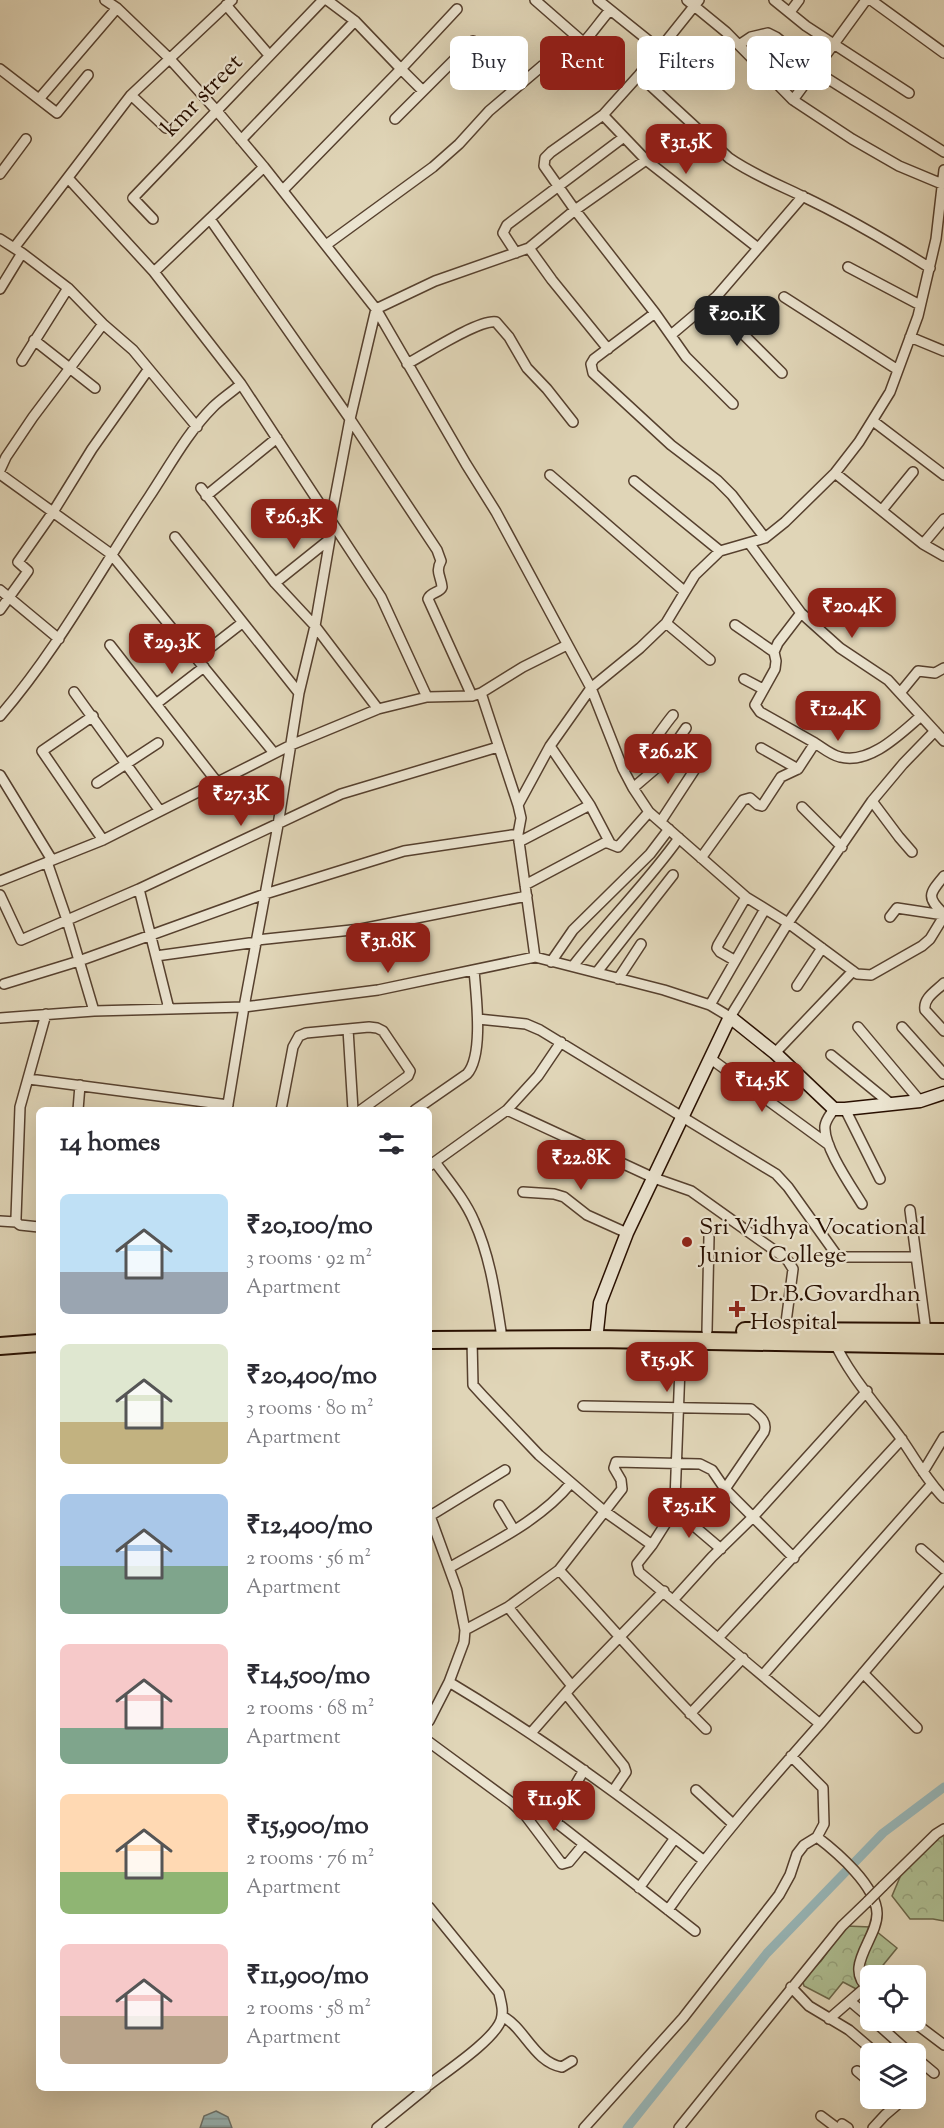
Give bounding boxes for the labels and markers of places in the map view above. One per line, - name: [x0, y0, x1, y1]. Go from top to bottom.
- pin: ₹31.5K: [637, 124, 735, 175]
- pin: ₹20.1K: [688, 296, 786, 347]
- pin: ₹26.3K: [245, 499, 343, 550]
- pin: ₹20.4K: [803, 588, 901, 639]
- pin: ₹29.3K: [123, 624, 221, 675]
- pin: ₹12.4K: [789, 691, 887, 742]
- pin: ₹26.2K: [619, 734, 717, 785]
- pin: ₹27.3K: [192, 776, 290, 827]
- pin: ₹31.8K: [339, 923, 437, 974]
- pin: ₹14.5K: [713, 1062, 811, 1113]
- pin: ₹22.8K: [532, 1140, 630, 1191]
- place label: Sri Vidhya Vocational Junior College: [697, 1211, 927, 1273]
- marker: Sri Vidhya Vocational Junior College: [680, 1235, 694, 1249]
- place label: Dr.B.Govardhan Hospital: [750, 1278, 921, 1340]
- marker: Dr.B.Govardhan Hospital: [728, 1300, 746, 1318]
- pin: ₹15.9K: [618, 1342, 716, 1393]
- pin: ₹25.1K: [640, 1488, 738, 1539]
- pin: ₹11.9K: [505, 1781, 603, 1832]

